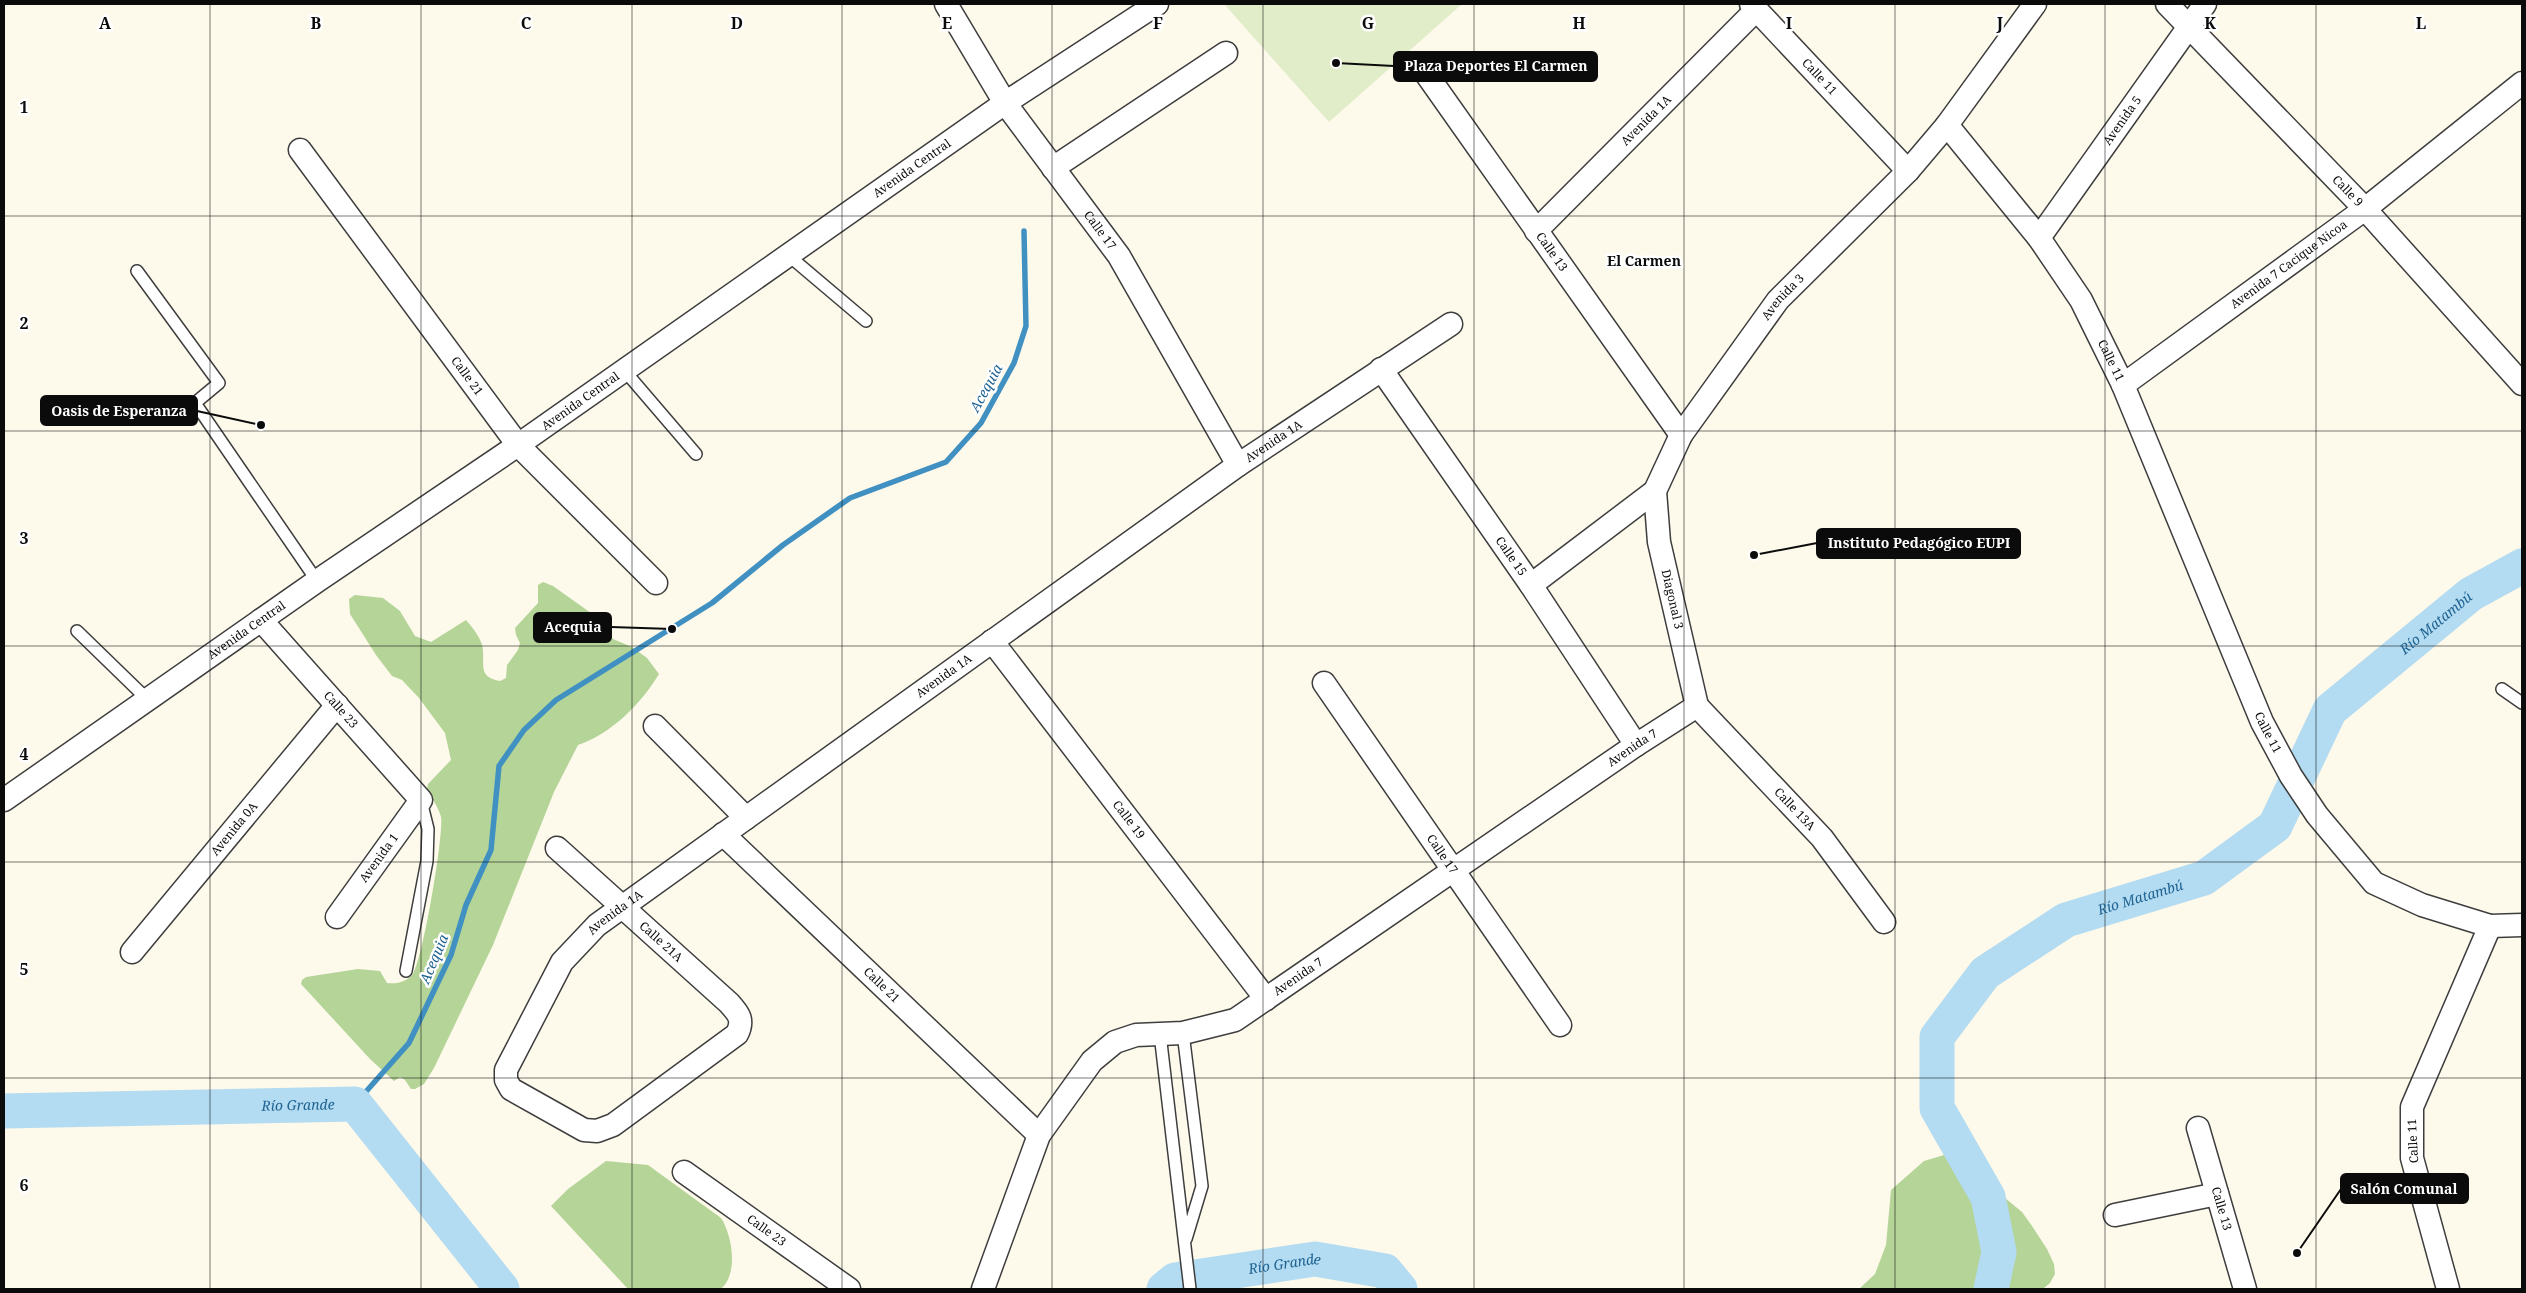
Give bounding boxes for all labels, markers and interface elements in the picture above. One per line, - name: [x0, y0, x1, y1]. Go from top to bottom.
- text: A: [99, 12, 112, 34]
- text: B: [311, 12, 322, 34]
- text: C: [521, 12, 532, 34]
- text: D: [731, 12, 743, 34]
- text: E: [942, 12, 952, 34]
- text: F: [1153, 12, 1163, 34]
- text: G: [1362, 12, 1374, 34]
- text: H: [1572, 12, 1586, 34]
- text: I: [1786, 12, 1792, 34]
- text: J: [1996, 12, 2004, 34]
- text: K: [2204, 12, 2216, 34]
- text: L: [2416, 12, 2426, 34]
- callout: Plaza Deportes El Carmen: [1394, 52, 1597, 81]
- street label: Calle 11: [1798, 54, 1841, 99]
- text: Plaza Deportes El Carmen: [1404, 56, 1588, 75]
- street label: Avenida 1A: [1617, 91, 1675, 149]
- street label: Avenida 5: [2099, 92, 2145, 148]
- text: 1: [19, 96, 29, 118]
- street label: Avenida Central: [869, 135, 954, 201]
- street label: Calle 9: [2329, 171, 2367, 210]
- street label: Calle 17: [1080, 207, 1121, 253]
- street label: Avenida 7 Cacique Nicoa: [2227, 216, 2351, 312]
- street label: Calle 13: [1532, 228, 1572, 275]
- district label: El Carmen: [1607, 251, 1681, 270]
- street label: Avenida 3: [1757, 270, 1808, 323]
- text: 2: [19, 312, 29, 334]
- street label: Calle 11: [2094, 336, 2129, 384]
- street label: Calle 21: [447, 353, 487, 399]
- water label: Acequia: [964, 360, 1007, 416]
- street label: Avenida Central: [538, 367, 623, 434]
- callout: Oasis de Esperanza: [41, 396, 197, 425]
- text: Oasis de Esperanza: [51, 401, 187, 420]
- street label: Avenida 1A: [1242, 416, 1306, 466]
- text: 3: [19, 527, 29, 549]
- callout: Instituto Pedagógico EUPI: [1817, 529, 2020, 558]
- street label: Calle 15: [1492, 533, 1531, 579]
- text: Instituto Pedagógico EUPI: [1828, 533, 2011, 552]
- street label: Diagonal 3: [1658, 568, 1688, 631]
- water label: Río Matambú: [2395, 587, 2476, 659]
- street label: Avenida Central: [204, 596, 289, 663]
- callout: Acequia: [534, 613, 611, 642]
- text: Acequia: [544, 617, 602, 636]
- street label: Avenida 1A: [912, 650, 975, 702]
- street label: Calle 23: [320, 687, 362, 732]
- street label: Calle 11: [2251, 709, 2286, 756]
- street label: Avenida 7: [1604, 725, 1660, 770]
- text: 4: [19, 743, 29, 765]
- street label: Calle 13A: [1771, 784, 1820, 834]
- street label: Calle 19: [1109, 796, 1149, 842]
- street label: Avenida 0A: [206, 798, 261, 859]
- street label: Avenida 1: [355, 830, 402, 886]
- street label: Calle 17: [1423, 831, 1462, 877]
- water label: Río Matambú: [2094, 875, 2186, 919]
- street label: Avenida 1A: [583, 886, 646, 938]
- street label: Calle 21A: [636, 917, 687, 966]
- water label: Acequia: [414, 930, 453, 987]
- street label: Avenida 7: [1270, 953, 1326, 999]
- text: 5: [19, 958, 29, 980]
- street label: Calle 21: [860, 963, 904, 1006]
- water label: Río Grande: [260, 1094, 335, 1115]
- street label: Calle 11: [2403, 1118, 2422, 1164]
- text: 6: [19, 1174, 29, 1196]
- callout: Salón Comunal: [2341, 1174, 2468, 1203]
- text: Salón Comunal: [2351, 1179, 2457, 1198]
- street label: Calle 13: [2208, 1185, 2237, 1233]
- street label: Calle 23: [744, 1210, 790, 1250]
- water label: Río Grande: [1246, 1249, 1322, 1278]

